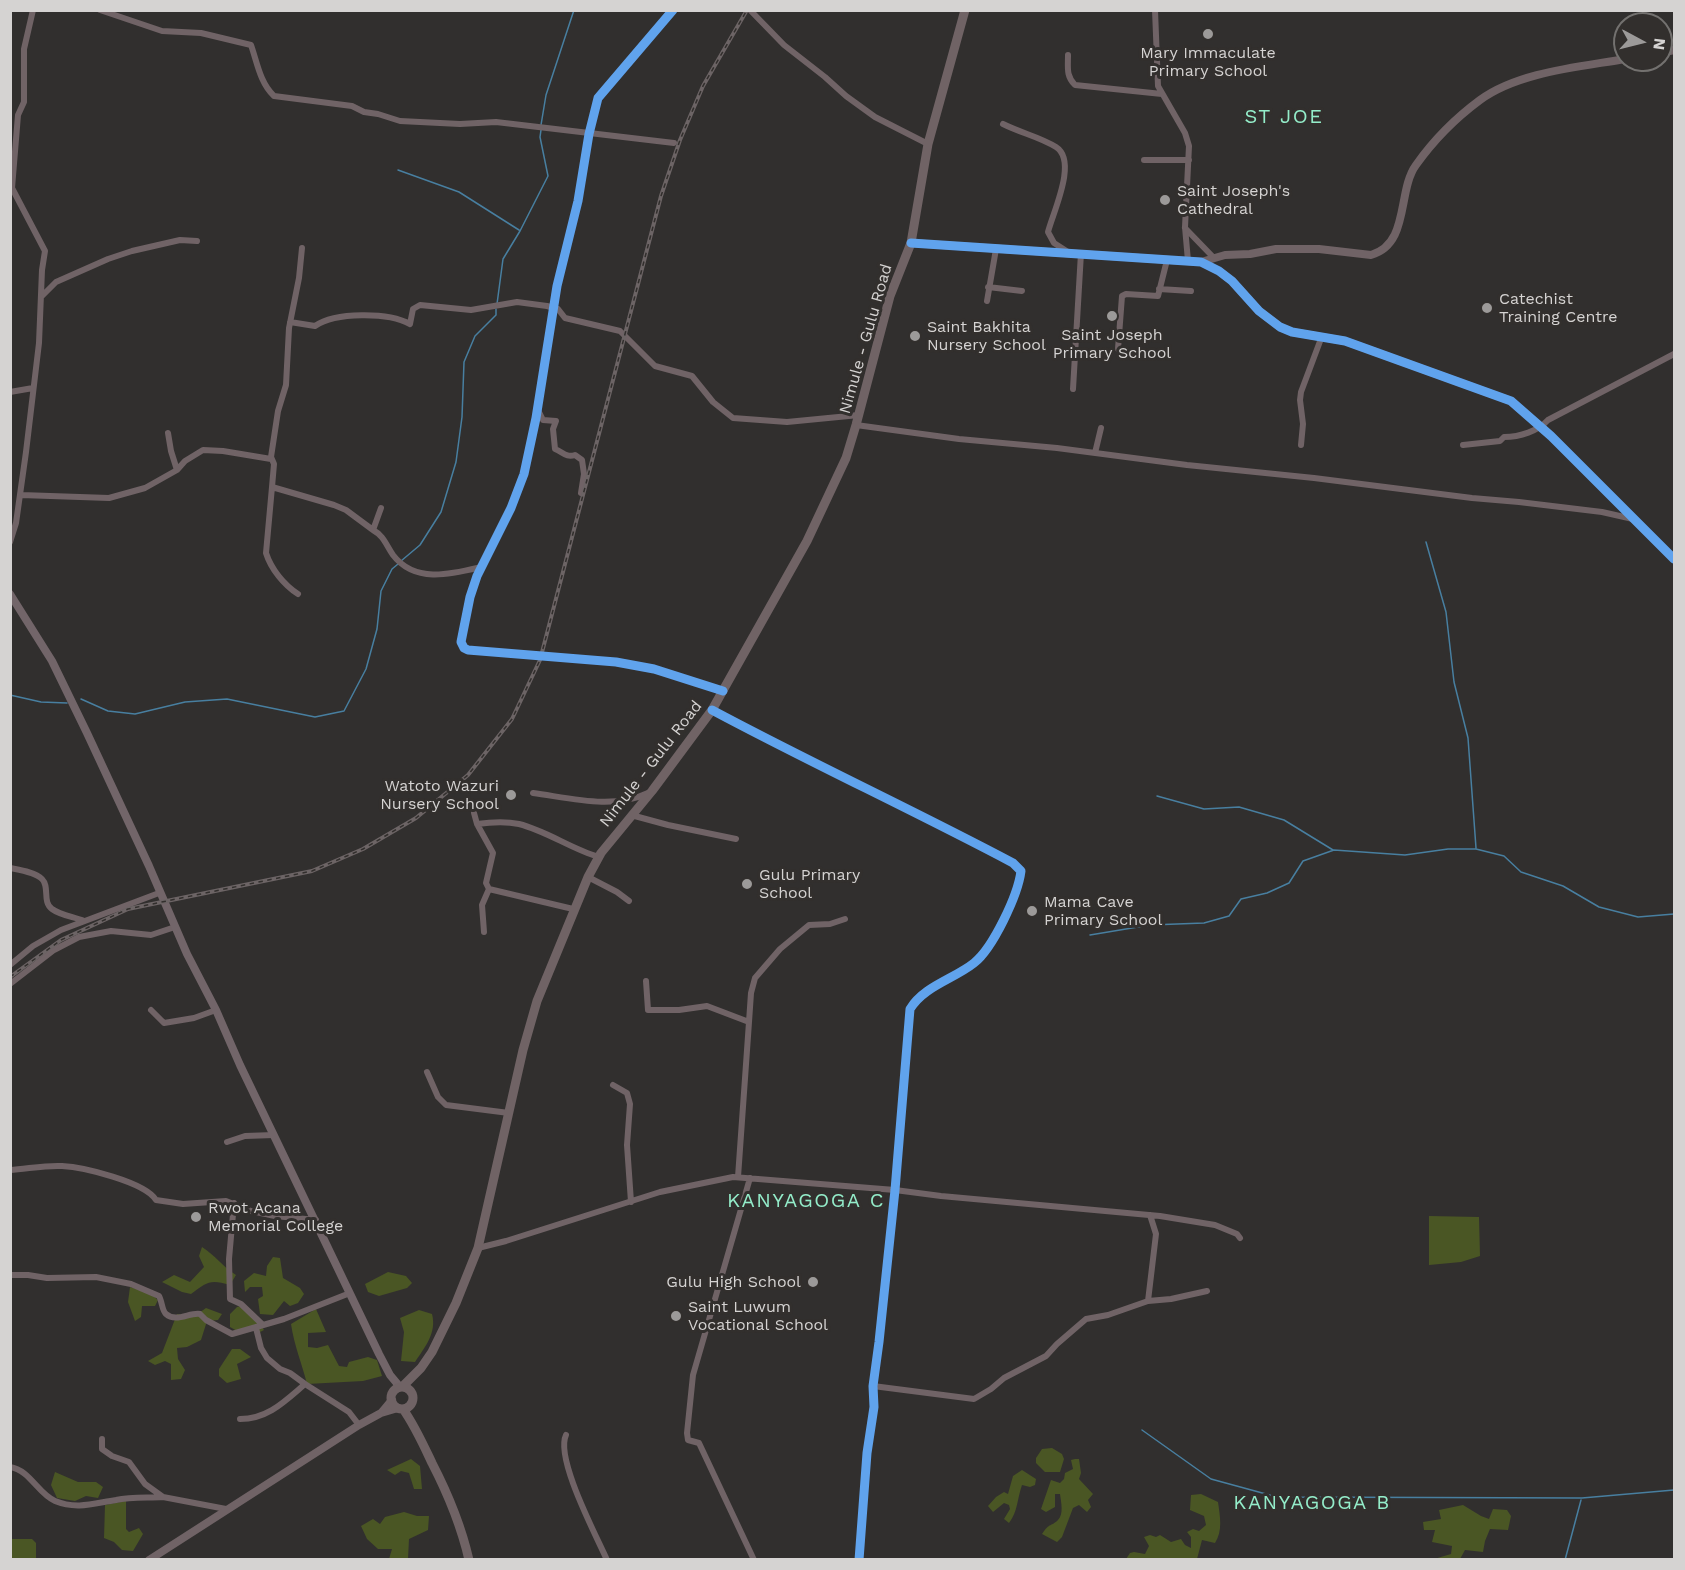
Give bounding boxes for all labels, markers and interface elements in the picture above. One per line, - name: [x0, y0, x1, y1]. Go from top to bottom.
- north arrow: [1613, 12, 1673, 72]
- marker: Mary Immaculate Primary School: [1201, 27, 1215, 41]
- text: N: [1649, 37, 1670, 51]
- place label: Mary Immaculate Primary School: [1140, 43, 1276, 81]
- district label: ST JOE: [1244, 105, 1324, 129]
- place label: Saint Joseph's Cathedral: [1177, 181, 1290, 219]
- marker: Saint Joseph's Cathedral: [1158, 193, 1172, 207]
- street label: Nimule - Gulu Road: [835, 262, 897, 416]
- place label: Catechist Training Centre: [1499, 289, 1617, 327]
- marker: Catechist Training Centre: [1480, 301, 1494, 315]
- marker: Saint Joseph Primary School: [1105, 309, 1119, 323]
- place label: Saint Bakhita Nursery School: [927, 317, 1046, 355]
- place label: Saint Joseph Primary School: [1053, 325, 1171, 363]
- marker: Saint Bakhita Nursery School: [908, 329, 922, 343]
- street label: Nimule - Gulu Road: [596, 697, 706, 831]
- place label: Watoto Wazuri Nursery School: [380, 776, 499, 814]
- marker: Watoto Wazuri Nursery School: [504, 788, 518, 802]
- place label: Gulu Primary School: [759, 865, 860, 903]
- marker: Gulu Primary School: [740, 877, 754, 891]
- place label: Mama Cave Primary School: [1044, 892, 1162, 930]
- marker: Mama Cave Primary School: [1025, 904, 1039, 918]
- district label: KANYAGOGA C: [727, 1189, 885, 1213]
- place label: Rwot Acana Memorial College: [208, 1198, 343, 1236]
- marker: Rwot Acana Memorial College: [189, 1210, 203, 1224]
- place label: Gulu High School: [666, 1272, 801, 1292]
- marker: Gulu High School: [806, 1275, 820, 1289]
- place label: Saint Luwum Vocational School: [688, 1297, 828, 1335]
- marker: Saint Luwum Vocational School: [669, 1309, 683, 1323]
- district label: KANYAGOGA B: [1233, 1491, 1391, 1515]

